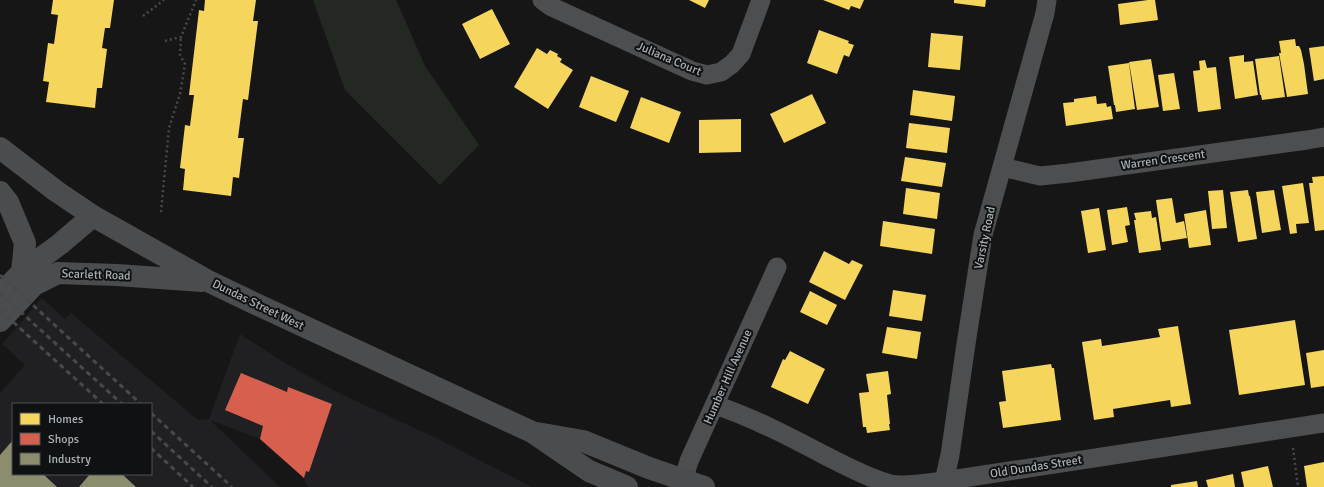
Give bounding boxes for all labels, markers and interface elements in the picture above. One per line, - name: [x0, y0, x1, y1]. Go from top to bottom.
- street label: Juliana Court: [634, 39, 704, 79]
- street label: Warren Crescent: [1120, 147, 1206, 173]
- street label: Varsity Road: [971, 205, 999, 271]
- street label: Scarlett Road: [61, 266, 131, 284]
- street label: Dundas Street West: [210, 276, 306, 334]
- street label: Humber Hill Avenue: [700, 327, 756, 427]
- legend: [12, 403, 152, 475]
- text: Homes: [48, 412, 83, 427]
- text: Shops: [48, 432, 79, 447]
- text: Industry: [48, 452, 91, 467]
- street label: Old Dundas Street: [989, 452, 1083, 482]

